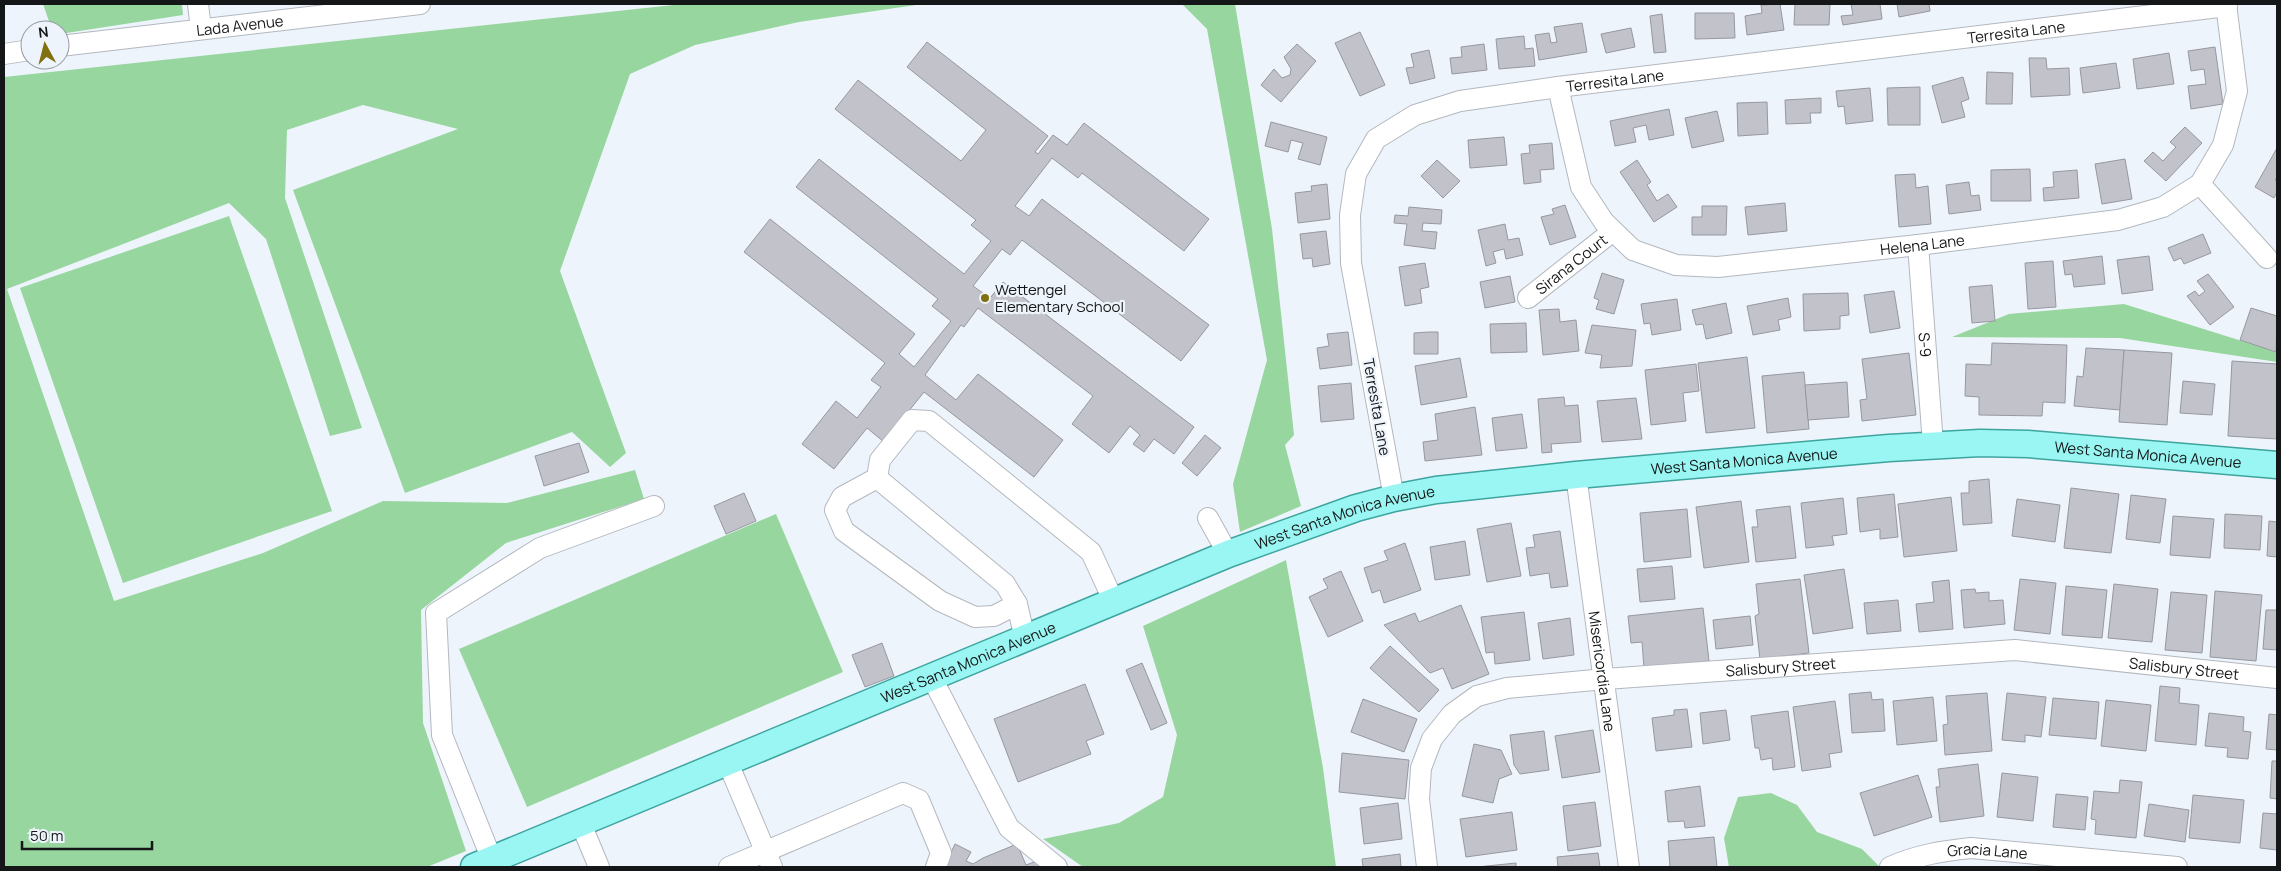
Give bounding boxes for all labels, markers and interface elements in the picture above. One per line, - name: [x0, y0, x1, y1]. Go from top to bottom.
- street label: Lada Avenue: [195, 9, 285, 41]
- street label: Terresita Lane: [1966, 15, 2066, 48]
- north arrow: [20, 20, 70, 70]
- text: N: [37, 22, 50, 42]
- street label: Terresita Lane: [1565, 64, 1665, 96]
- street label: Sirana Court: [1531, 229, 1612, 299]
- street label: Helena Lane: [1879, 229, 1966, 260]
- place label: Wettengel Elementary School: [995, 279, 1124, 317]
- marker: Wettengel Elementary School: [979, 292, 991, 304]
- street label: S-9: [1914, 332, 1937, 358]
- street label: Terresita Lane: [1358, 357, 1396, 457]
- street label: West Santa Monica Avenue: [2054, 436, 2243, 472]
- street label: West Santa Monica Avenue: [1650, 442, 1839, 479]
- street label: West Santa Monica Avenue: [1252, 480, 1437, 554]
- street label: Misericordia Lane: [1584, 610, 1621, 733]
- street label: West Santa Monica Avenue: [877, 616, 1059, 708]
- street label: Salisbury Street: [1725, 652, 1837, 681]
- street label: Salisbury Street: [2128, 652, 2240, 684]
- scale bar: [22, 818, 152, 850]
- text: 50 m: [30, 825, 64, 846]
- street label: Gracia Lane: [1946, 838, 2029, 864]

